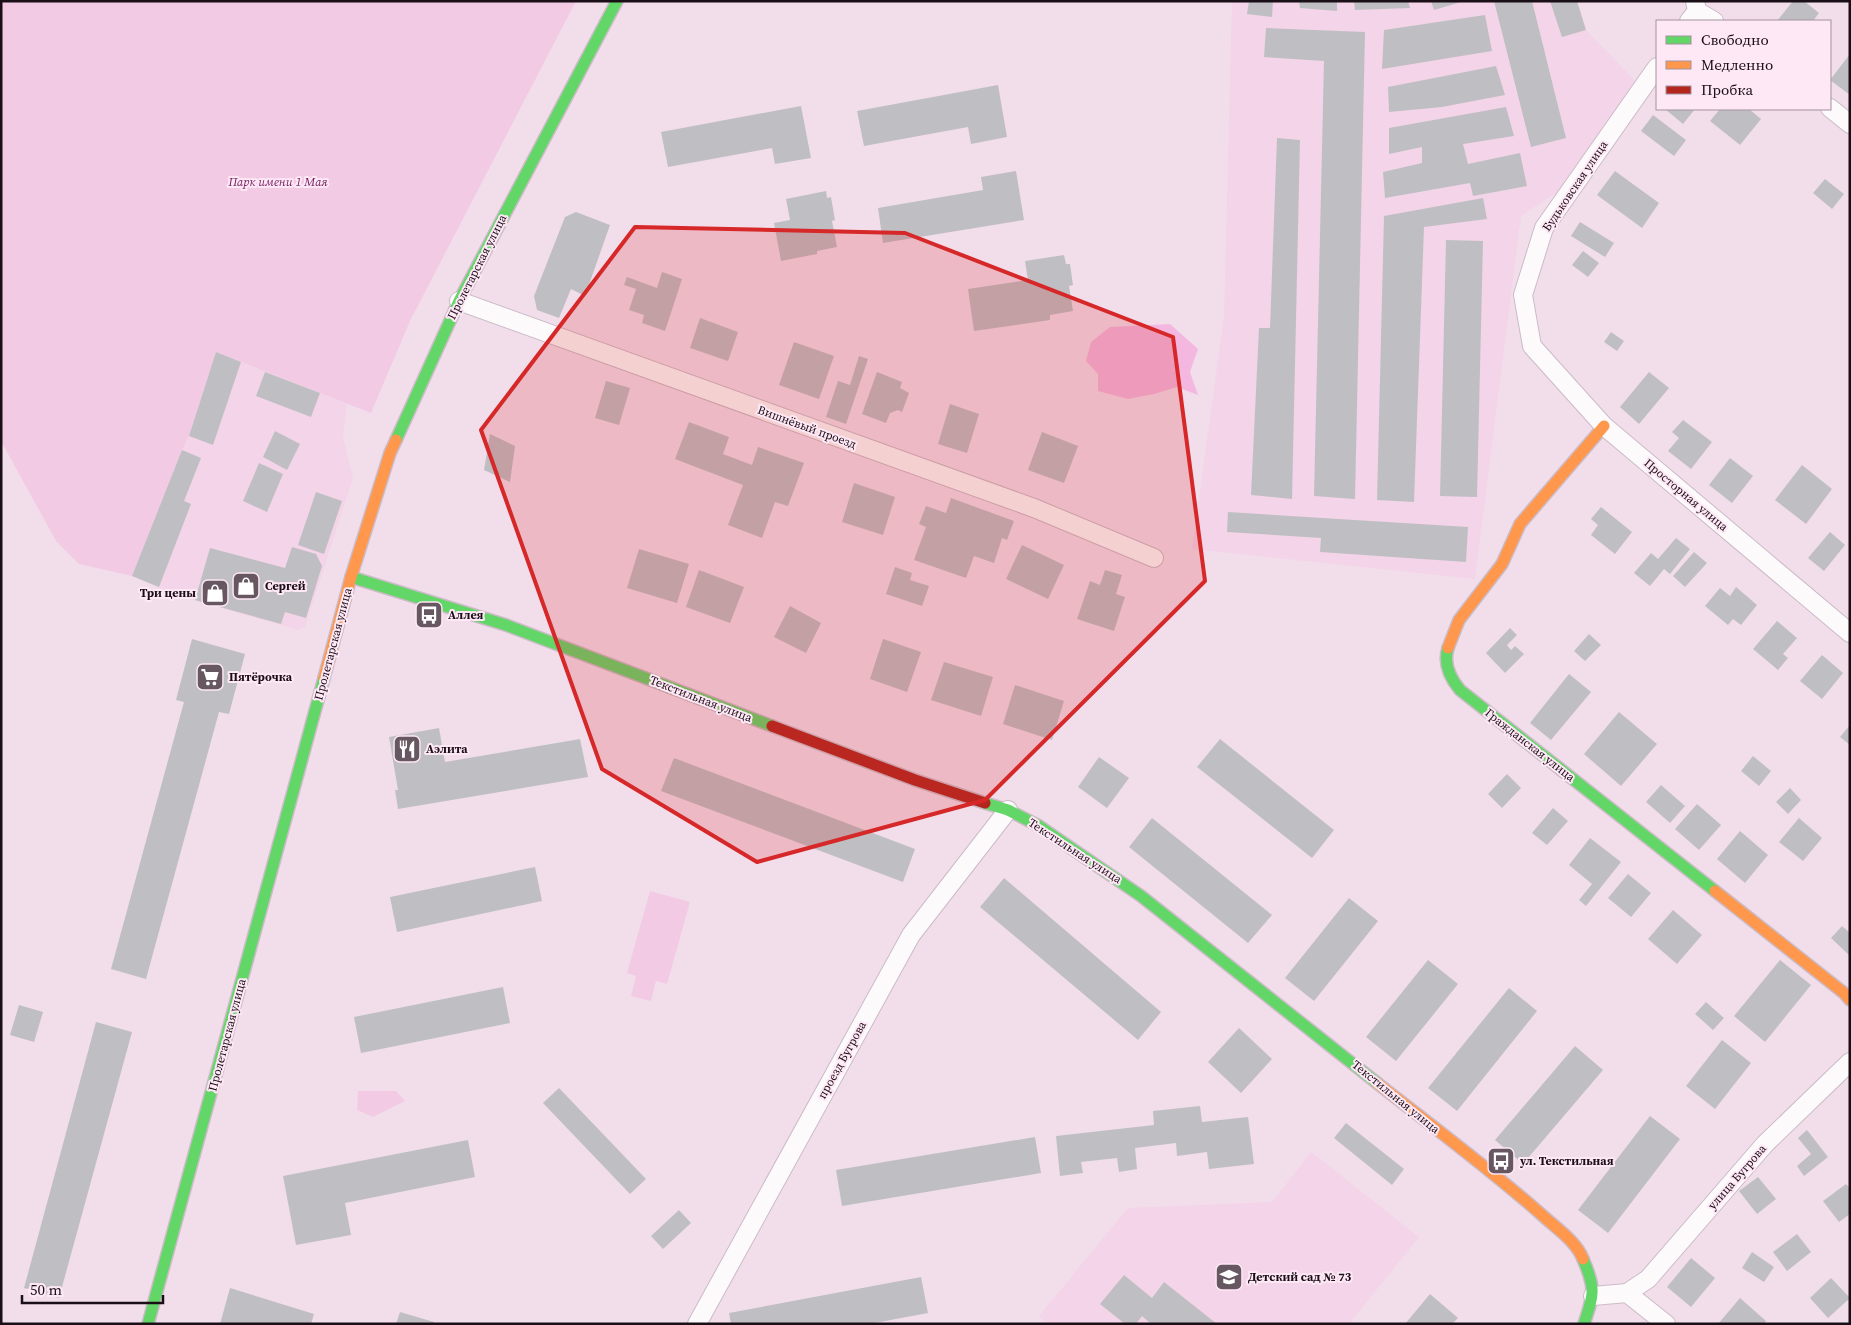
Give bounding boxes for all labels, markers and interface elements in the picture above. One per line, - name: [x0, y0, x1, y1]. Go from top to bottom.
- legend: [1656, 20, 1831, 110]
- text: Свободно: [1701, 29, 1769, 50]
- text: Медленно: [1701, 54, 1773, 75]
- text: Пробка: [1701, 79, 1753, 100]
- street label: Будьковская улица: [1539, 137, 1612, 235]
- park label: Парк имени 1 Мая: [227, 174, 328, 190]
- street label: Пролетарская улица: [444, 211, 511, 322]
- street label: Вишнёвый проезд: [755, 402, 859, 452]
- street label: Просторная улица: [1641, 455, 1732, 535]
- shop icon: Сергей: [231, 571, 261, 601]
- shop icon: Три цены: [200, 578, 230, 608]
- place label: Сергей: [265, 578, 306, 594]
- place label: Три цены: [140, 585, 196, 601]
- street label: Пролетарская улица: [310, 585, 356, 702]
- bus stop icon: Аллея: [414, 600, 444, 630]
- place label: Аллея: [448, 607, 484, 623]
- supermarket icon: Пятёрочка: [195, 662, 225, 692]
- place label: Пятёрочка: [229, 669, 293, 685]
- street label: Текстильная улица: [648, 672, 755, 726]
- street label: Гражданская улица: [1482, 705, 1579, 786]
- restaurant icon: Аэлита: [392, 734, 422, 764]
- place label: Аэлита: [426, 741, 468, 757]
- street label: Текстильная улица: [1025, 815, 1126, 888]
- street label: Пролетарская улица: [204, 976, 250, 1093]
- street label: проезд Бугрова: [814, 1017, 870, 1102]
- street label: Текстильная улица: [1349, 1057, 1444, 1138]
- street label: улица Бугрова: [1704, 1140, 1770, 1213]
- bus stop icon: ул. Текстильная: [1486, 1146, 1516, 1176]
- place label: ул. Текстильная: [1519, 1153, 1614, 1169]
- school or university icon: Детский сад № 73: [1214, 1262, 1244, 1292]
- place label: Детский сад № 73: [1248, 1269, 1352, 1285]
- scale bar: [22, 1272, 164, 1304]
- text: 50 m: [30, 1279, 62, 1300]

